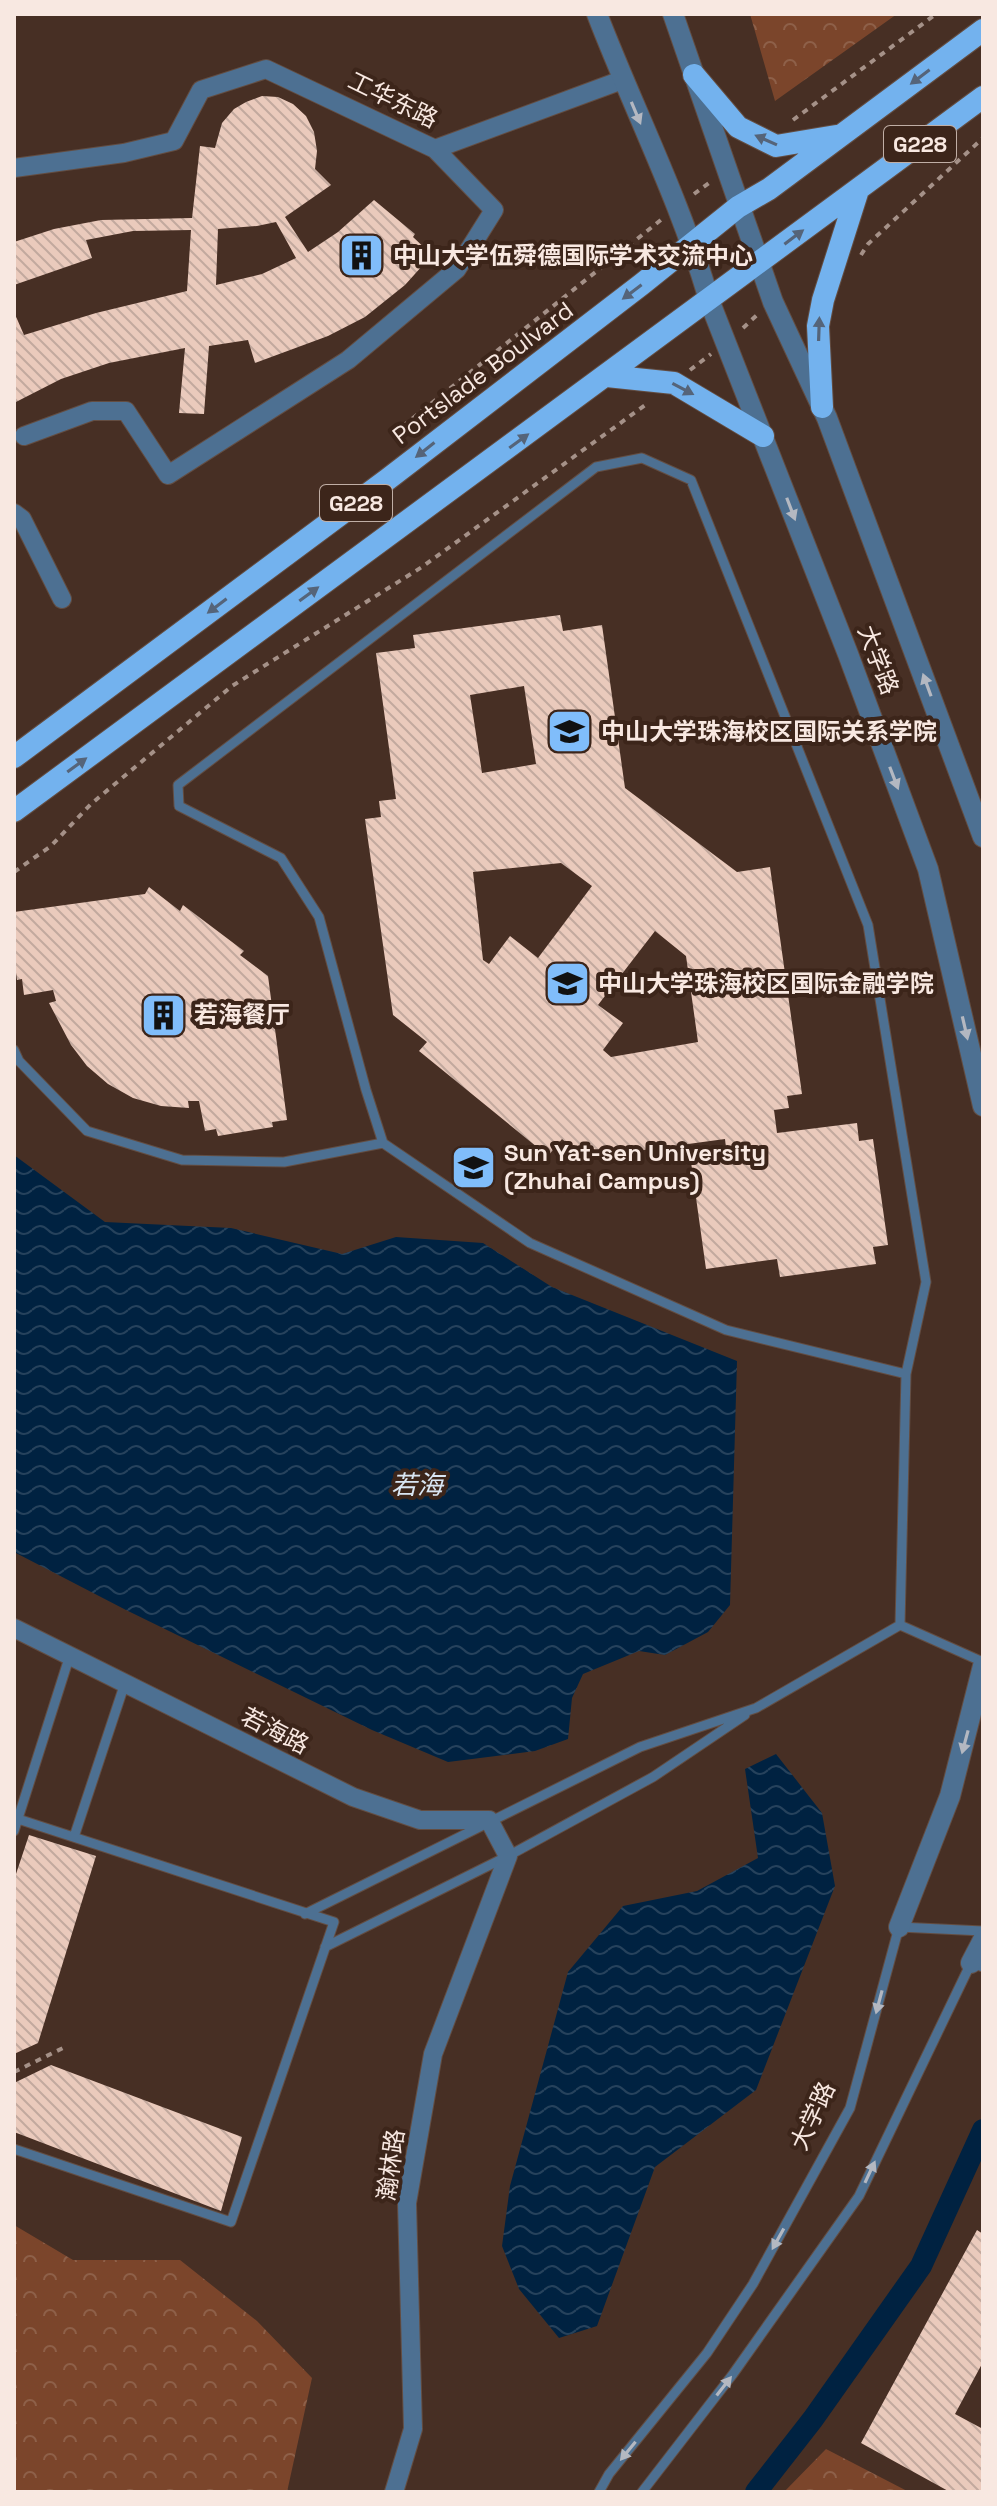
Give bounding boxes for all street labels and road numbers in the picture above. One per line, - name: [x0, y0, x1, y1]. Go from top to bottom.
- street label: 工华东路: [343, 65, 443, 135]
- road number: G228: [884, 126, 956, 162]
- street label: Portslade Boulvard: [386, 294, 579, 451]
- road number: G228: [320, 485, 392, 521]
- street label: 大学路: [851, 621, 906, 699]
- street label: 若海路: [236, 1700, 314, 1761]
- street label: 大学路: [783, 2077, 842, 2155]
- street label: 瀚林路: [370, 2127, 411, 2203]

